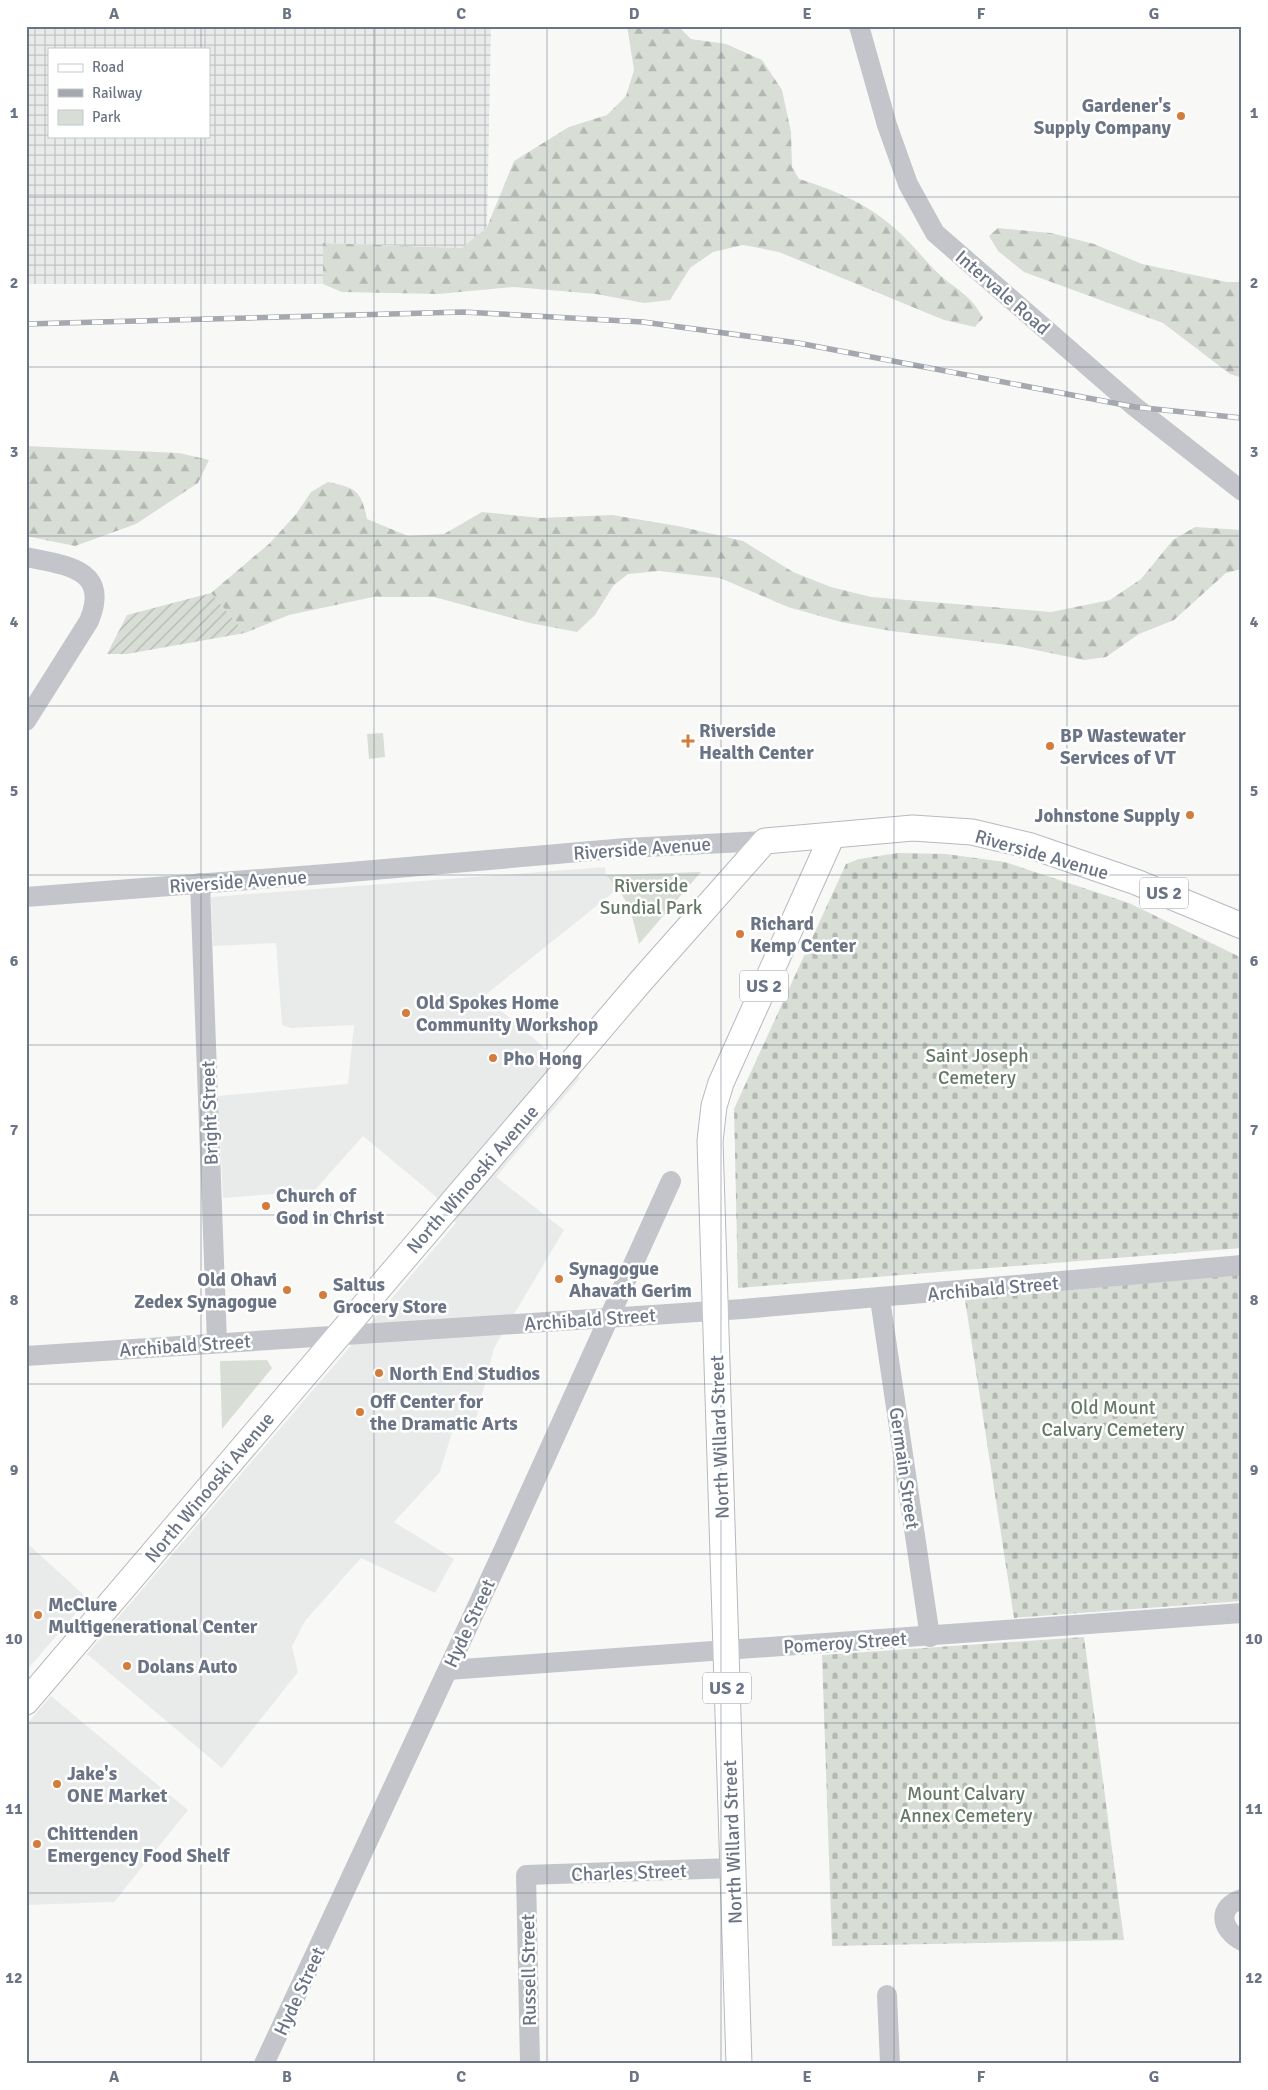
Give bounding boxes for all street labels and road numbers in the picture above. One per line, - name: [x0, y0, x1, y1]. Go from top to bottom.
- street label: Intervale Road: [950, 245, 1055, 340]
- street label: Riverside Avenue: [972, 824, 1111, 886]
- street label: Riverside Avenue: [572, 832, 712, 866]
- street label: Riverside Avenue: [168, 865, 308, 899]
- road number: US 2: [1140, 878, 1188, 908]
- road number: US 2: [740, 970, 788, 1001]
- street label: Bright Street: [196, 1060, 224, 1166]
- street label: North Winooski Avenue: [402, 1100, 544, 1259]
- street label: Archibald Street: [927, 1271, 1060, 1307]
- street label: Archibald Street: [524, 1303, 657, 1337]
- street label: Archibald Street: [119, 1329, 252, 1363]
- street label: North Willard Street: [705, 1354, 735, 1519]
- street label: Germain Street: [884, 1406, 924, 1531]
- street label: North Winooski Avenue: [140, 1407, 280, 1568]
- street label: Hyde Street: [439, 1575, 501, 1671]
- street label: Pomeroy Street: [783, 1627, 908, 1659]
- road number: US 2: [703, 1672, 751, 1704]
- street label: North Willard Street: [718, 1759, 748, 1924]
- street label: Charles Street: [571, 1859, 687, 1887]
- street label: Russell Street: [516, 1913, 542, 2026]
- street label: Hyde Street: [269, 1943, 331, 2039]

